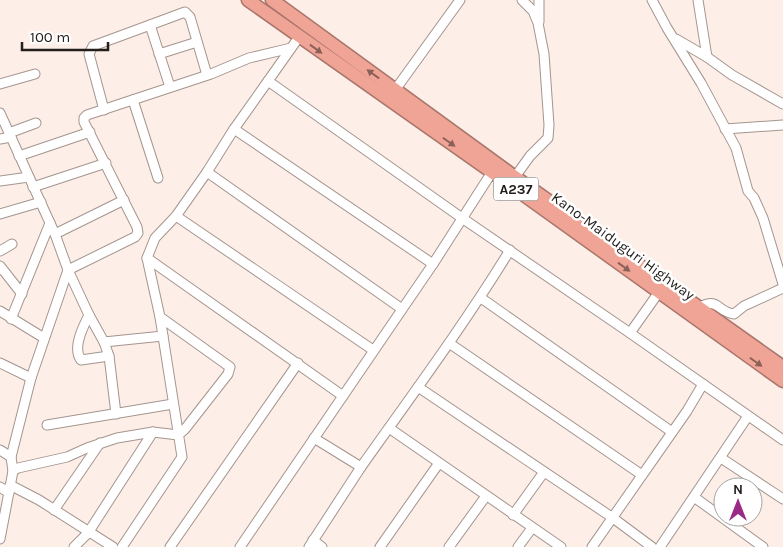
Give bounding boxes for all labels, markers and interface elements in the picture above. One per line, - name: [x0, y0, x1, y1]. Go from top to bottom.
- scale bar: [22, 20, 109, 52]
- text: 100 m: [30, 28, 70, 46]
- one-way arrow: [309, 44, 323, 54]
- one-way arrow: [366, 69, 380, 79]
- one-way arrow: [442, 137, 456, 147]
- road number: A237: [494, 178, 538, 200]
- street label: Kano-Maiduguri Highway: [548, 188, 698, 304]
- one-way arrow: [617, 262, 631, 272]
- one-way arrow: [749, 357, 763, 367]
- north arrow: [713, 477, 763, 527]
- text: N: [733, 481, 743, 498]

